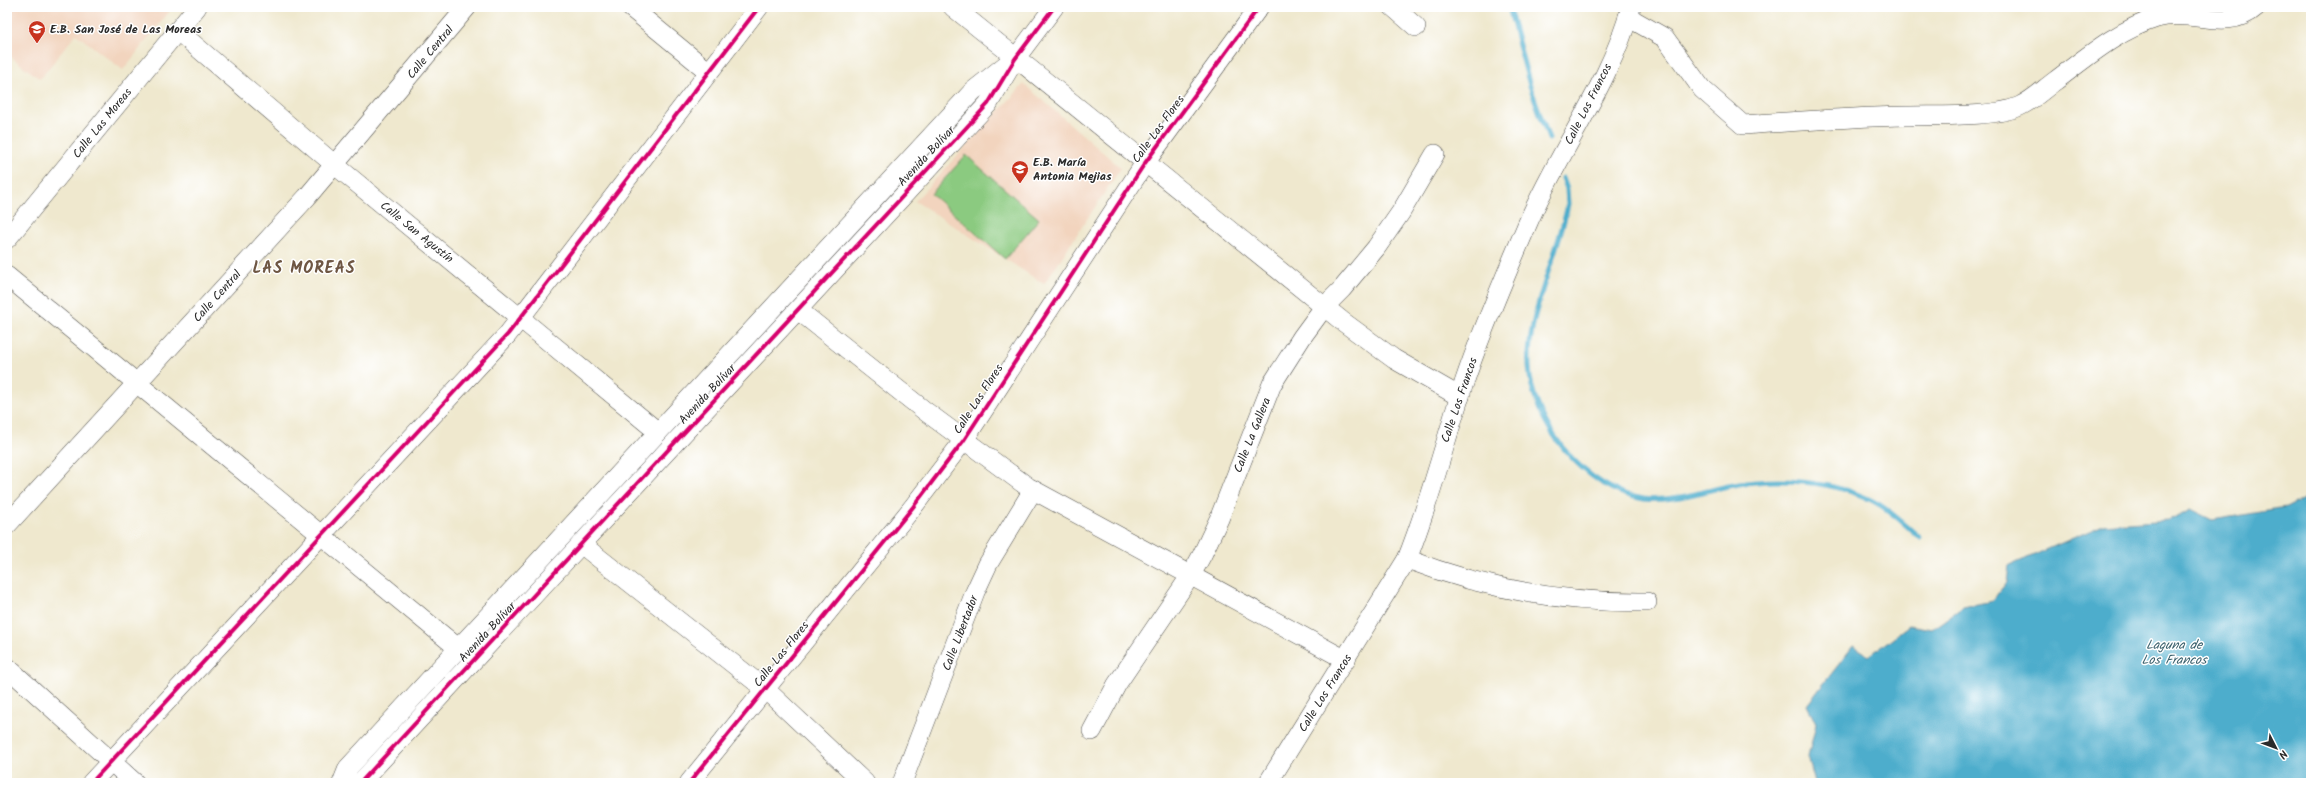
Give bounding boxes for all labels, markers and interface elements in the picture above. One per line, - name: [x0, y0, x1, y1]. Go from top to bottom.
- school or university icon: E.B. San José de Las Moreas: [27, 19, 47, 44]
- place label: E.B. San José de Las Moreas: [50, 20, 202, 39]
- street label: Calle Central: [402, 21, 459, 83]
- street label: Calle Los Francos: [1560, 60, 1617, 148]
- street label: Calle Las Moreas: [68, 84, 137, 163]
- street label: Calle Las Flores: [1127, 91, 1190, 167]
- street label: Avenida Bolívar: [893, 121, 960, 191]
- place label: E.B. María Antonia Mejias: [1033, 153, 1112, 186]
- school or university icon: E.B. María Antonia Mejias: [1010, 159, 1030, 184]
- street label: Calle San Agustín: [376, 197, 458, 268]
- district label: LAS MOREAS: [252, 256, 356, 281]
- street label: Calle Central: [189, 266, 246, 327]
- street label: Calle Los Francos: [1436, 355, 1483, 445]
- street label: Avenida Bolívar: [674, 359, 741, 429]
- street label: Calle Las Flores: [949, 360, 1008, 438]
- street label: Calle La Gallera: [1229, 394, 1276, 476]
- street label: Calle Libertador: [937, 592, 984, 674]
- street label: Avenida Bolívar: [454, 597, 521, 667]
- street label: Calle Las Flores: [749, 617, 814, 691]
- water label: Laguna de Los Francos: [2141, 635, 2208, 671]
- street label: Calle Los Francos: [1294, 650, 1357, 736]
- north arrow: [2256, 728, 2296, 768]
- text: N: [2274, 745, 2292, 763]

